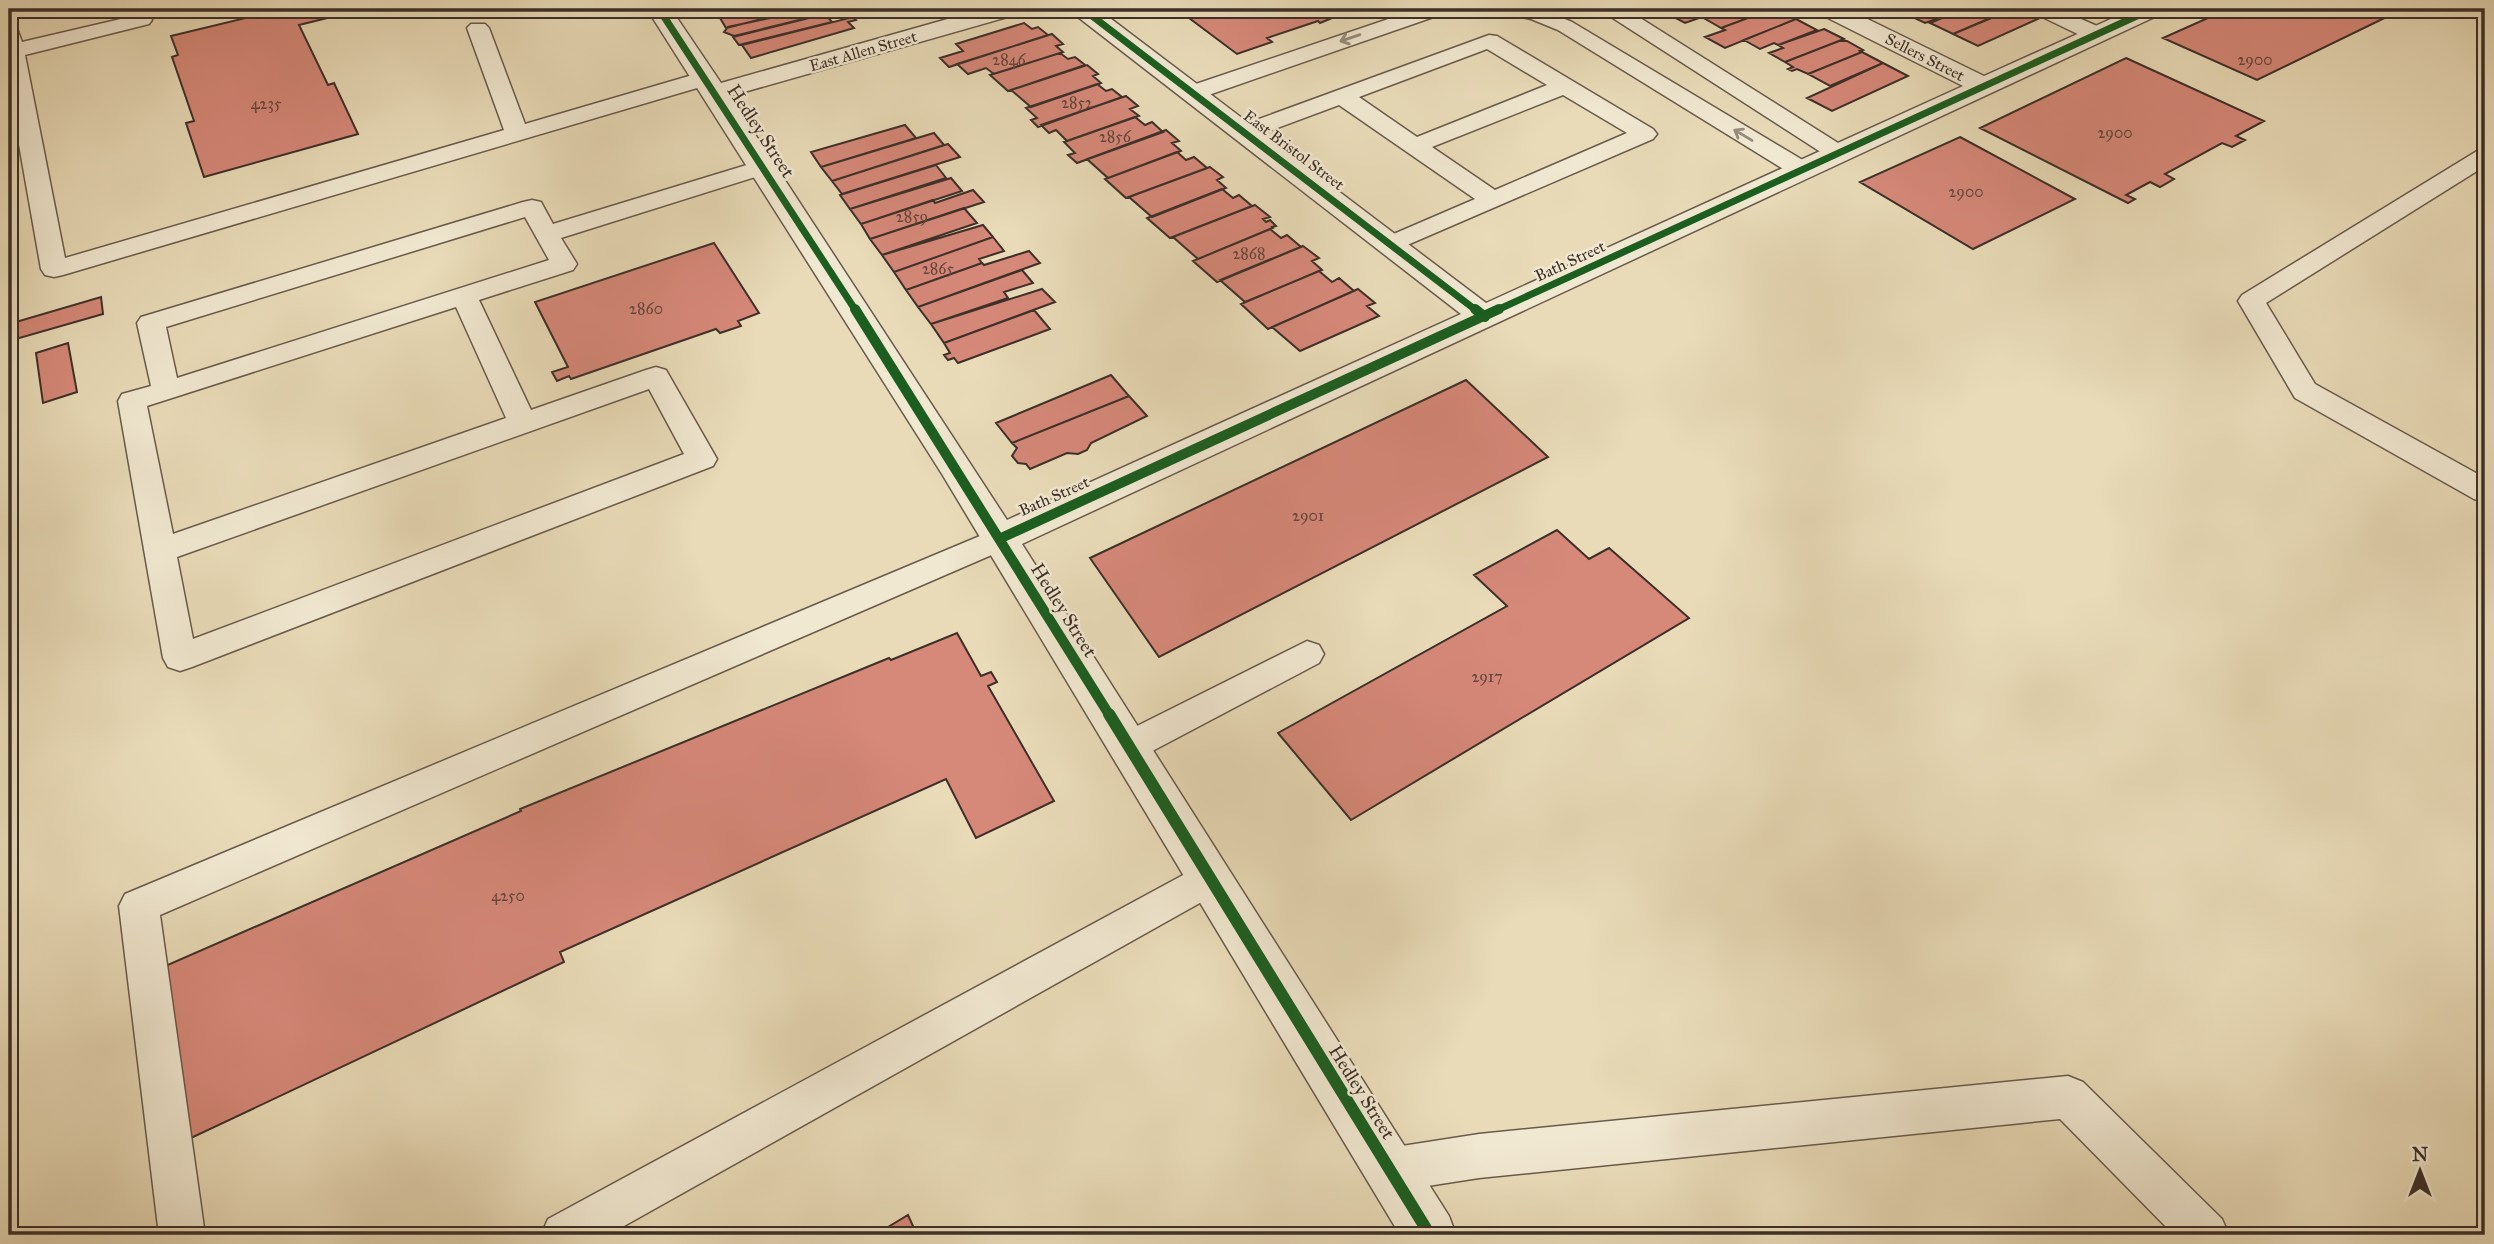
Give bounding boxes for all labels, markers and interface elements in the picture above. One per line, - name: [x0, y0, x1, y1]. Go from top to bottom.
- street label: East Allen Street: [807, 26, 919, 75]
- street label: Sellers Street: [1882, 29, 1968, 85]
- one-way arrow: [1339, 33, 1361, 45]
- house number: 2846: [992, 50, 1027, 69]
- house number: 2900: [2237, 50, 2273, 69]
- street label: Hedley Street: [722, 80, 800, 182]
- house number: 2852: [1061, 93, 1093, 112]
- house number: 4235: [251, 94, 282, 113]
- street label: East Bristol Street: [1240, 106, 1348, 194]
- house number: 2900: [2097, 123, 2133, 142]
- house number: 2856: [1099, 127, 1132, 146]
- one-way arrow: [1734, 127, 1754, 141]
- house number: 2900: [1948, 182, 1984, 201]
- house number: 2859: [896, 207, 928, 226]
- street label: Bath Street: [1532, 236, 1608, 285]
- house number: 2868: [1232, 244, 1266, 263]
- house number: 2865: [922, 259, 955, 278]
- house number: 2860: [629, 299, 663, 318]
- street label: Bath Street: [1016, 472, 1092, 520]
- house number: 2901: [1292, 506, 1324, 525]
- street label: Hedley Street: [1026, 559, 1102, 662]
- house number: 2917: [1471, 667, 1503, 686]
- house number: 4250: [491, 886, 525, 905]
- street label: Hedley Street: [1324, 1041, 1400, 1144]
- north arrow: [2386, 1136, 2456, 1206]
- text: N: [2412, 1143, 2428, 1166]

